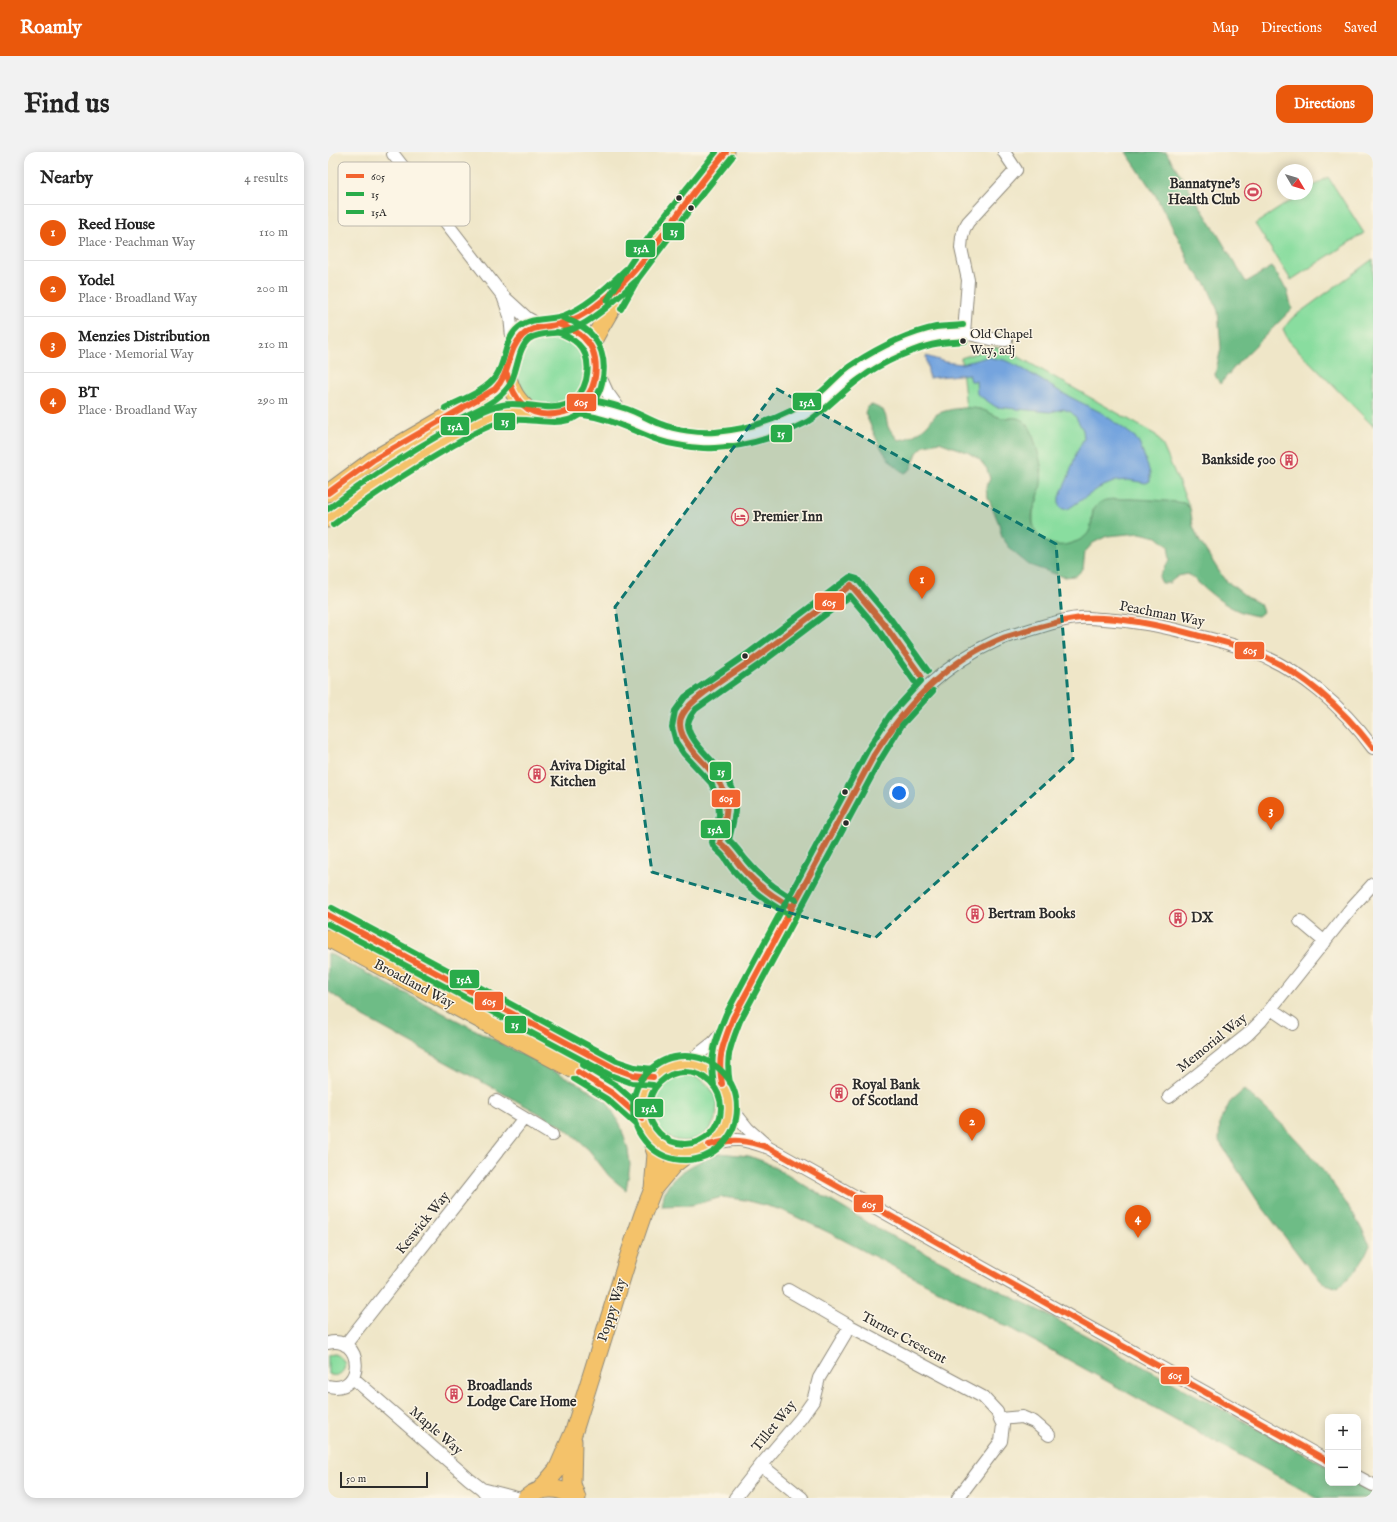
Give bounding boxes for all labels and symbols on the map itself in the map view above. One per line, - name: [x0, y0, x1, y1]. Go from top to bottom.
- legend: [338, 162, 470, 226]
- north arrow: [1277, 164, 1313, 200]
- text: 605: [371, 170, 385, 184]
- place label: Bannatyne's Health Club: [1168, 175, 1241, 209]
- sports icon: Bannatyne's Health Club: [1243, 182, 1263, 202]
- text: 15: [371, 188, 379, 202]
- unlabelled marker: [674, 193, 684, 203]
- unlabelled marker: [686, 203, 696, 213]
- text: 15A: [371, 206, 387, 220]
- line badge: 15: [662, 222, 685, 241]
- text: 15: [670, 225, 678, 239]
- line badge: 15A: [625, 239, 656, 258]
- text: 15A: [633, 242, 649, 256]
- place label: Old Chapel Way, adj: [970, 326, 1033, 359]
- marker: Old Chapel Way, adj: [958, 336, 968, 346]
- line badge: 15A: [792, 392, 822, 411]
- line badge: 605: [566, 393, 597, 412]
- text: 605: [574, 396, 588, 410]
- text: 15A: [799, 396, 815, 410]
- line badge: 15: [493, 412, 516, 431]
- text: 15: [501, 415, 509, 429]
- line badge: 15A: [440, 416, 470, 436]
- text: 15A: [447, 420, 463, 434]
- line badge: 15: [770, 424, 793, 443]
- text: 15: [777, 427, 785, 441]
- building icon: Bankside 500: [1279, 450, 1299, 470]
- place label: Bankside 500: [1201, 451, 1276, 469]
- hotel icon: Premier Inn: [730, 507, 750, 527]
- place label: Premier Inn: [753, 508, 823, 526]
- pin: 1: [909, 566, 935, 599]
- line badge: 605: [814, 592, 845, 611]
- text: 605: [822, 596, 836, 610]
- street label: Peachman Way: [1118, 597, 1206, 631]
- line badge: 605: [1234, 641, 1265, 660]
- text: 605: [1243, 644, 1257, 658]
- unlabelled marker: [740, 651, 750, 661]
- place label: Aviva Digital Kitchen: [549, 757, 626, 791]
- line badge: 15: [709, 761, 732, 781]
- building icon: Aviva Digital Kitchen: [527, 764, 547, 784]
- text: 15: [717, 765, 725, 779]
- your location: [889, 783, 909, 803]
- unlabelled marker: [840, 787, 850, 797]
- line badge: 605: [711, 789, 741, 808]
- text: 605: [719, 792, 733, 806]
- pin: 3: [1258, 797, 1284, 830]
- unlabelled marker: [841, 818, 851, 828]
- line badge: 15A: [700, 819, 731, 839]
- text: 15A: [707, 823, 723, 837]
- building icon: Bertram Books: [965, 904, 985, 924]
- place label: Bertram Books: [988, 905, 1075, 923]
- building icon: DX: [1168, 908, 1188, 928]
- place label: DX: [1191, 909, 1214, 927]
- street label: Broadland Way: [371, 955, 457, 1013]
- line badge: 15A: [449, 969, 480, 989]
- text: 15A: [456, 973, 472, 987]
- line badge: 605: [474, 991, 504, 1011]
- text: 605: [482, 995, 496, 1009]
- street label: Memorial Way: [1173, 1009, 1251, 1077]
- line badge: 15: [504, 1015, 527, 1034]
- text: 15: [511, 1018, 519, 1032]
- place label: Royal Bank of Scotland: [852, 1076, 920, 1110]
- building icon: Royal Bank of Scotland: [829, 1083, 849, 1103]
- line badge: 15A: [634, 1098, 664, 1118]
- text: 15A: [641, 1102, 657, 1116]
- pin: 2: [959, 1108, 985, 1141]
- street label: Keswick Way: [392, 1188, 454, 1258]
- line badge: 605: [853, 1194, 884, 1213]
- text: 605: [862, 1198, 876, 1212]
- pin: 4: [1125, 1205, 1151, 1238]
- street label: Poppy Way: [593, 1276, 631, 1344]
- street label: Turner Crescent: [858, 1308, 950, 1368]
- line badge: 605: [1160, 1366, 1190, 1385]
- text: 605: [1168, 1369, 1182, 1383]
- place label: Broadlands Lodge Care Home: [467, 1377, 577, 1411]
- building icon: Broadlands Lodge Care Home: [444, 1384, 464, 1404]
- street label: Tillet Way: [748, 1397, 800, 1455]
- street label: Maple Way: [405, 1403, 467, 1459]
- scale bar: [340, 1470, 428, 1489]

